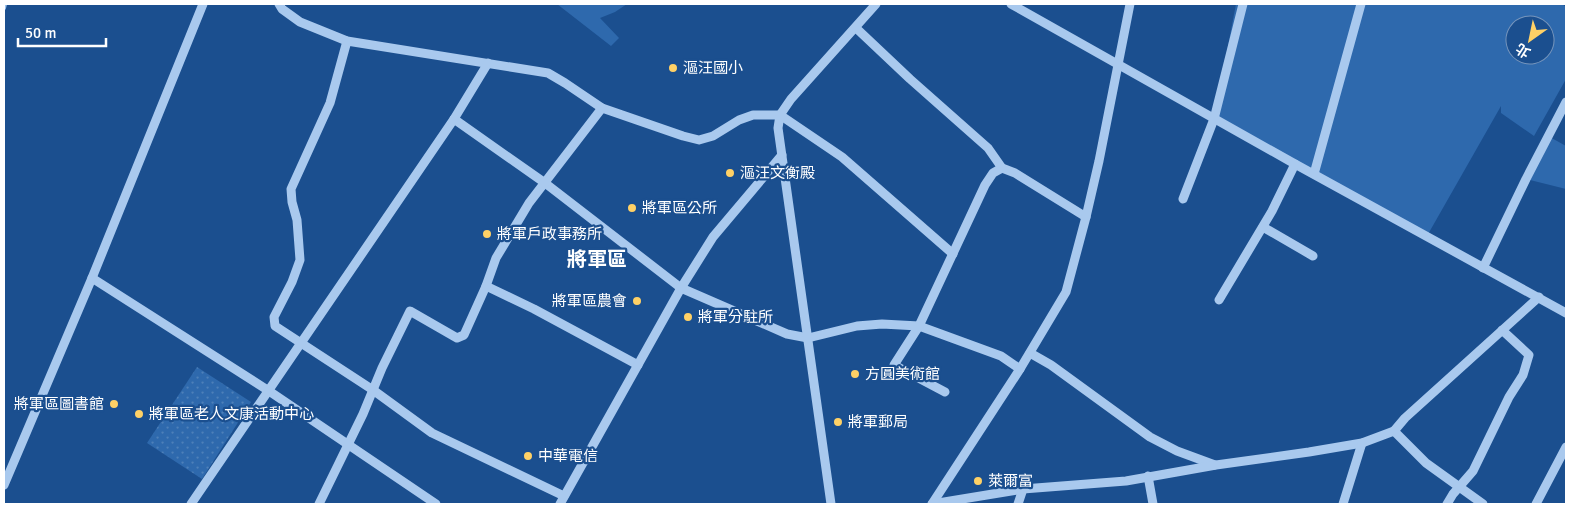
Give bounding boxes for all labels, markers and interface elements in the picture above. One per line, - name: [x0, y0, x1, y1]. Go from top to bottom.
- scale bar: [18, 15, 105, 47]
- north arrow: [1505, 15, 1555, 65]
- text: 50 m: [25, 24, 56, 42]
- text: 北: [1513, 40, 1534, 61]
- place label: 漚汪國小: [683, 59, 743, 77]
- marker: 漚汪國小: [667, 62, 679, 74]
- place label: 漚汪文衡殿: [740, 164, 815, 182]
- marker: 漚汪文衡殿: [724, 167, 736, 179]
- place label: 將軍區公所: [642, 199, 717, 217]
- marker: 將軍區公所: [626, 202, 638, 214]
- place label: 將軍戶政事務所: [497, 225, 602, 243]
- marker: 將軍戶政事務所: [481, 228, 493, 240]
- district label: 將軍區: [567, 247, 627, 272]
- place label: 將軍區農會: [552, 292, 627, 310]
- marker: 將軍區農會: [631, 295, 643, 307]
- place label: 將軍分駐所: [698, 308, 773, 326]
- marker: 將軍分駐所: [682, 311, 694, 323]
- place label: 方圓美術館: [865, 365, 940, 383]
- marker: 方圓美術館: [849, 368, 861, 380]
- place label: 將軍區圖書館: [14, 395, 104, 413]
- marker: 將軍區圖書館: [108, 398, 120, 410]
- place label: 將軍區老人文康活動中心: [149, 405, 314, 423]
- marker: 將軍區老人文康活動中心: [133, 408, 145, 420]
- place label: 將軍郵局: [848, 413, 908, 431]
- marker: 將軍郵局: [832, 416, 844, 428]
- place label: 中華電信: [538, 447, 598, 465]
- marker: 中華電信: [522, 450, 534, 462]
- place label: 萊爾富: [988, 472, 1033, 490]
- marker: 萊爾富: [972, 475, 984, 487]

